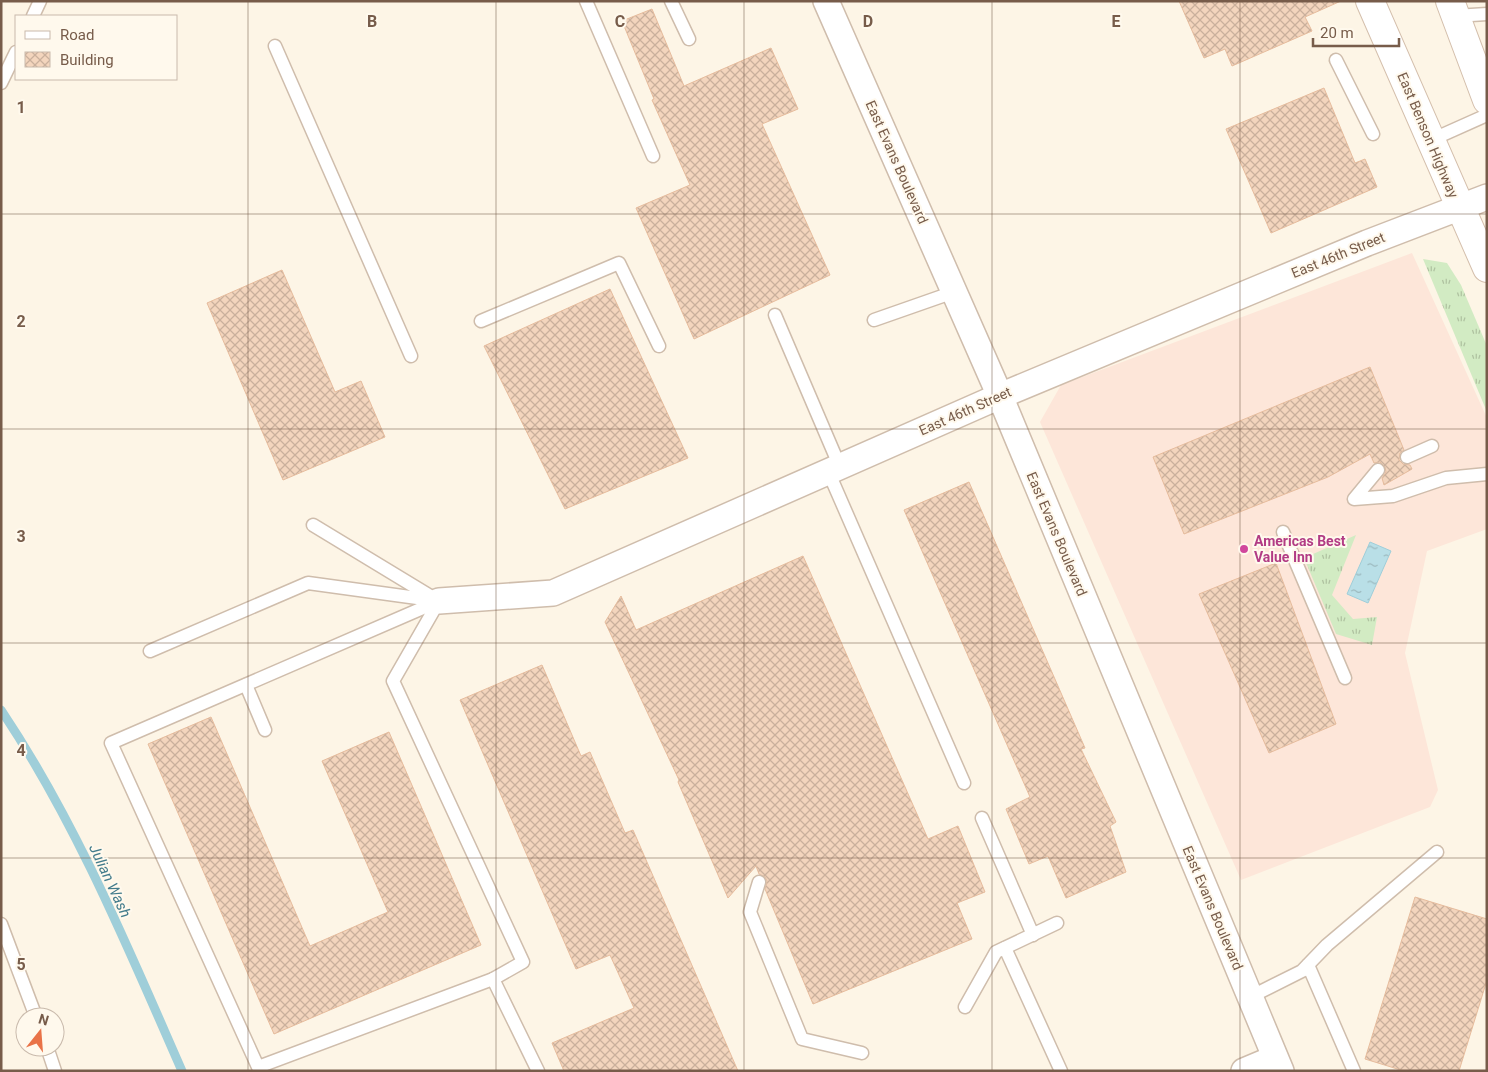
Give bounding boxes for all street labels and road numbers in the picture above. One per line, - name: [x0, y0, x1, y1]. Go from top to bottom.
- street label: East Benson Highway: [1394, 70, 1462, 200]
- street label: East Evans Boulevard: [863, 98, 931, 226]
- street label: East 46th Street: [1289, 229, 1387, 281]
- street label: East 46th Street: [916, 383, 1014, 439]
- street label: East Evans Boulevard: [1024, 470, 1090, 598]
- street label: East Evans Boulevard: [1180, 844, 1246, 972]

